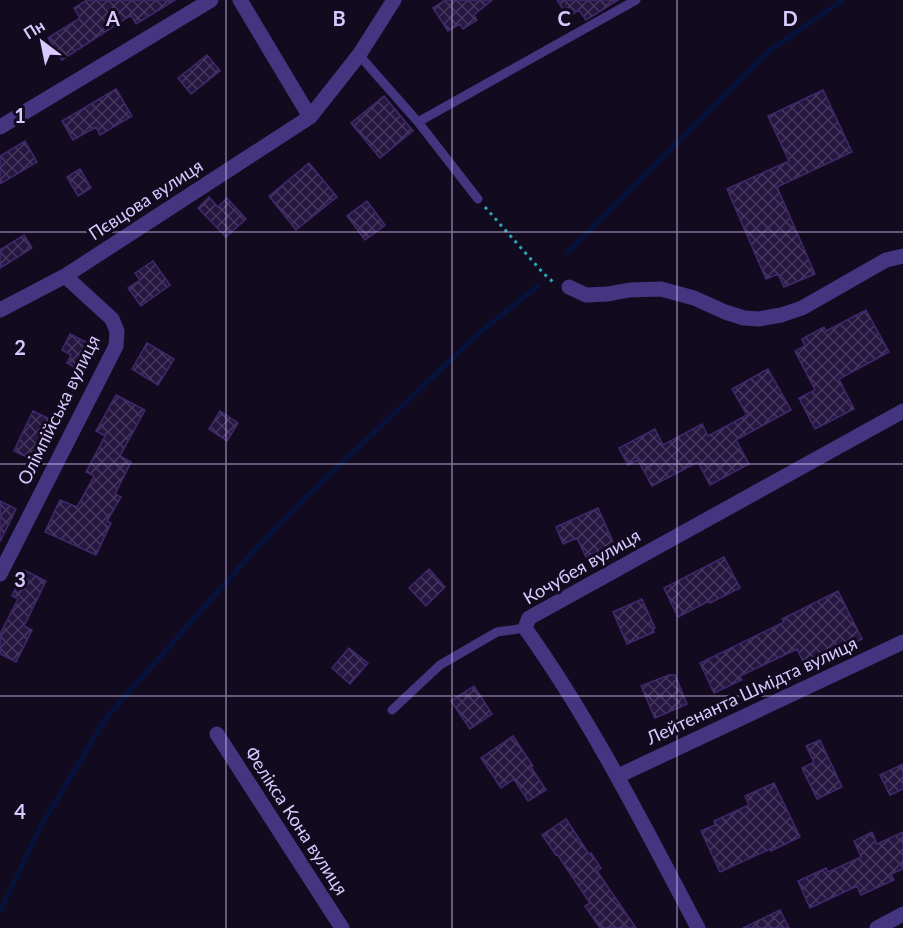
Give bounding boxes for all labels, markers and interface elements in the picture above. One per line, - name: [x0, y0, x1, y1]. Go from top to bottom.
- text: A: [105, 6, 120, 30]
- text: B: [332, 6, 346, 30]
- text: C: [557, 6, 571, 30]
- text: D: [782, 6, 798, 30]
- north arrow: [12, 12, 72, 72]
- text: Пн: [20, 15, 48, 42]
- text: 1: [14, 103, 26, 127]
- street label: Пєвцова вулиця: [84, 154, 207, 244]
- street label: Олімпійська вулиця: [12, 331, 104, 488]
- text: 2: [14, 335, 26, 359]
- street label: Кочубея вулиця: [519, 524, 644, 609]
- text: 3: [14, 567, 26, 591]
- street label: Лейтенанта Шмідта вулиця: [642, 632, 860, 749]
- street label: Фелікса Кона вулиця: [241, 742, 353, 899]
- text: 4: [14, 799, 26, 823]

